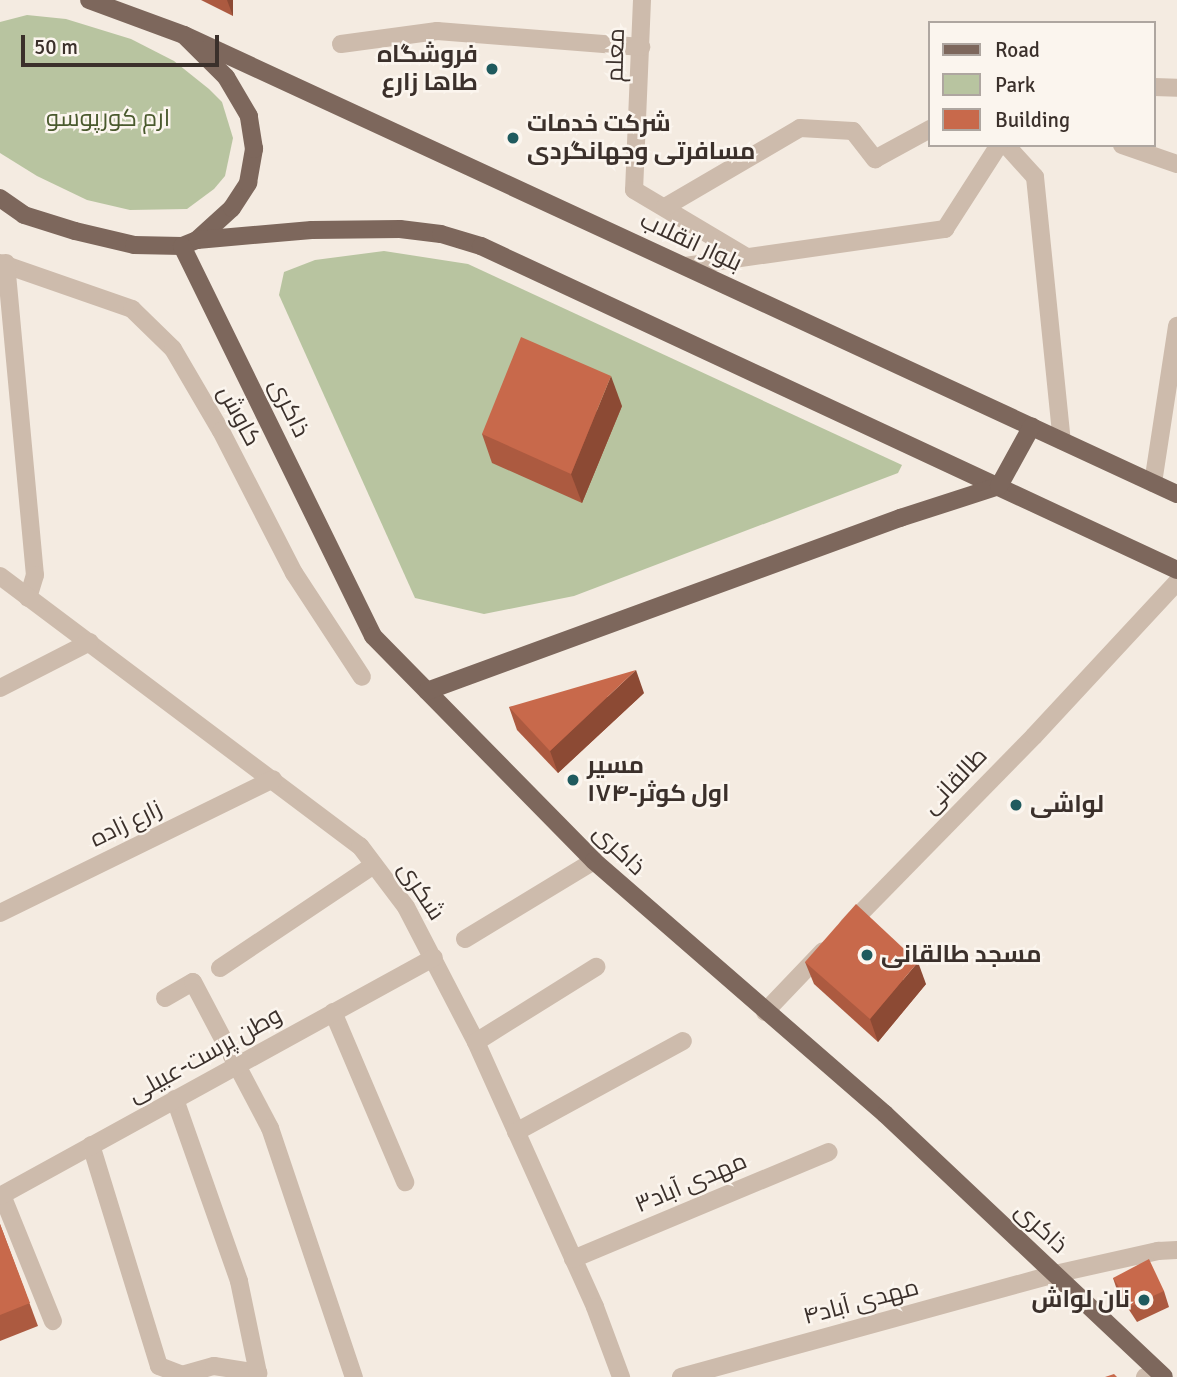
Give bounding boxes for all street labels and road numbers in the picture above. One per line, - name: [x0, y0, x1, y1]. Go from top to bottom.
- street label: معلم: [601, 28, 631, 82]
- street label: بلوار انقلاب: [636, 206, 746, 278]
- street label: ذاکری: [263, 374, 315, 442]
- street label: کاوش: [211, 381, 267, 451]
- street label: طالقانی: [916, 742, 994, 820]
- street label: زارع زاده: [86, 794, 166, 854]
- street label: ذاکری: [587, 818, 651, 882]
- street label: شکری: [391, 856, 451, 926]
- street label: وطن پرست-عبیلی: [123, 1001, 287, 1109]
- street label: مهدی آباد۳: [631, 1147, 751, 1219]
- street label: ذاکری: [1009, 1196, 1073, 1260]
- street label: مهدی آباد۴: [800, 1273, 922, 1331]

